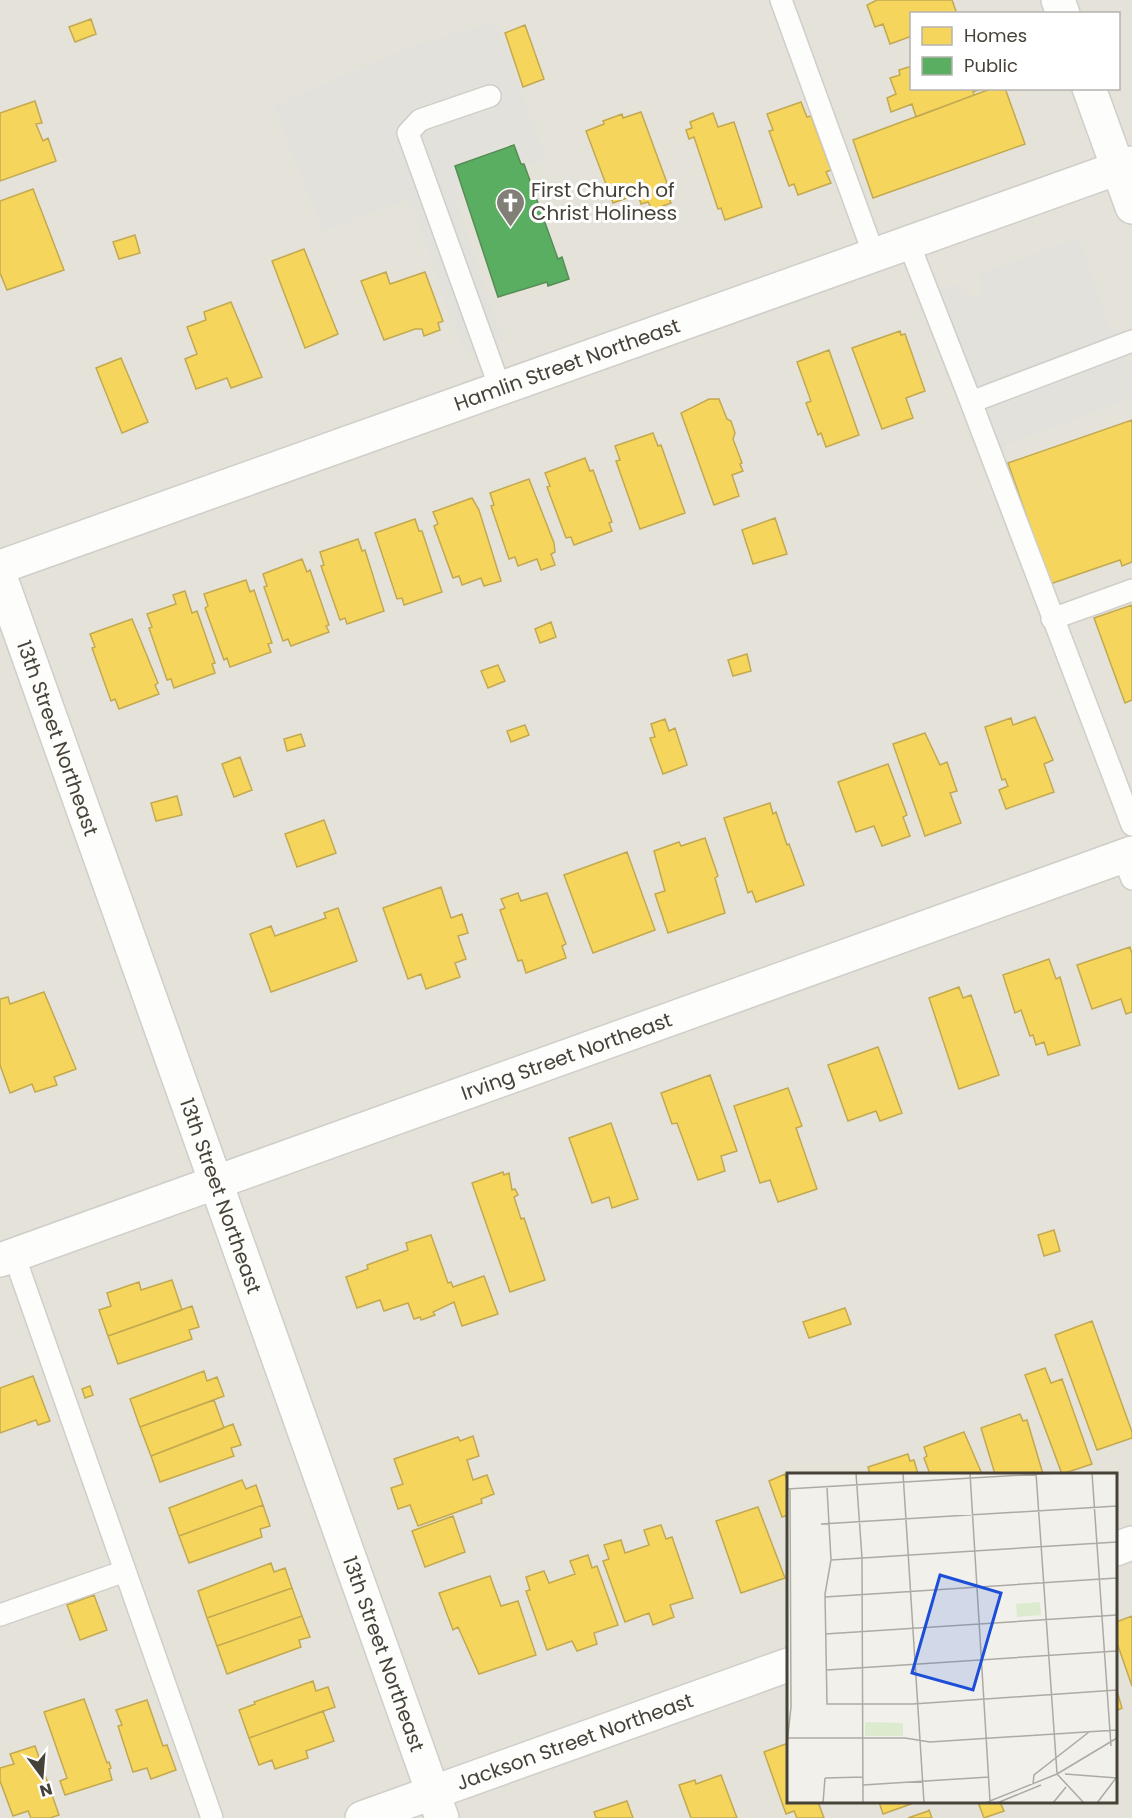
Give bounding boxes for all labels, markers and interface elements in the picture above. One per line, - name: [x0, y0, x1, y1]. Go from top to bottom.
- legend: [910, 12, 1120, 90]
- text: Homes: [964, 23, 1027, 48]
- text: Public: [964, 53, 1018, 78]
- place label: First Church of Christ Holiness: [531, 176, 677, 227]
- church icon: First Church of Christ Holiness: [494, 186, 526, 228]
- street label: Hamlin Street Northeast: [450, 311, 684, 418]
- street label: 13th Street Northeast: [10, 636, 105, 840]
- street label: Irving Street Northeast: [457, 1006, 676, 1107]
- street label: 13th Street Northeast: [173, 1094, 268, 1297]
- inset map: [787, 1473, 1117, 1803]
- street label: 13th Street Northeast: [336, 1552, 431, 1755]
- street label: Jackson Street Northeast: [452, 1686, 697, 1797]
- north arrow: [12, 1746, 72, 1806]
- text: N: [37, 1777, 55, 1803]

